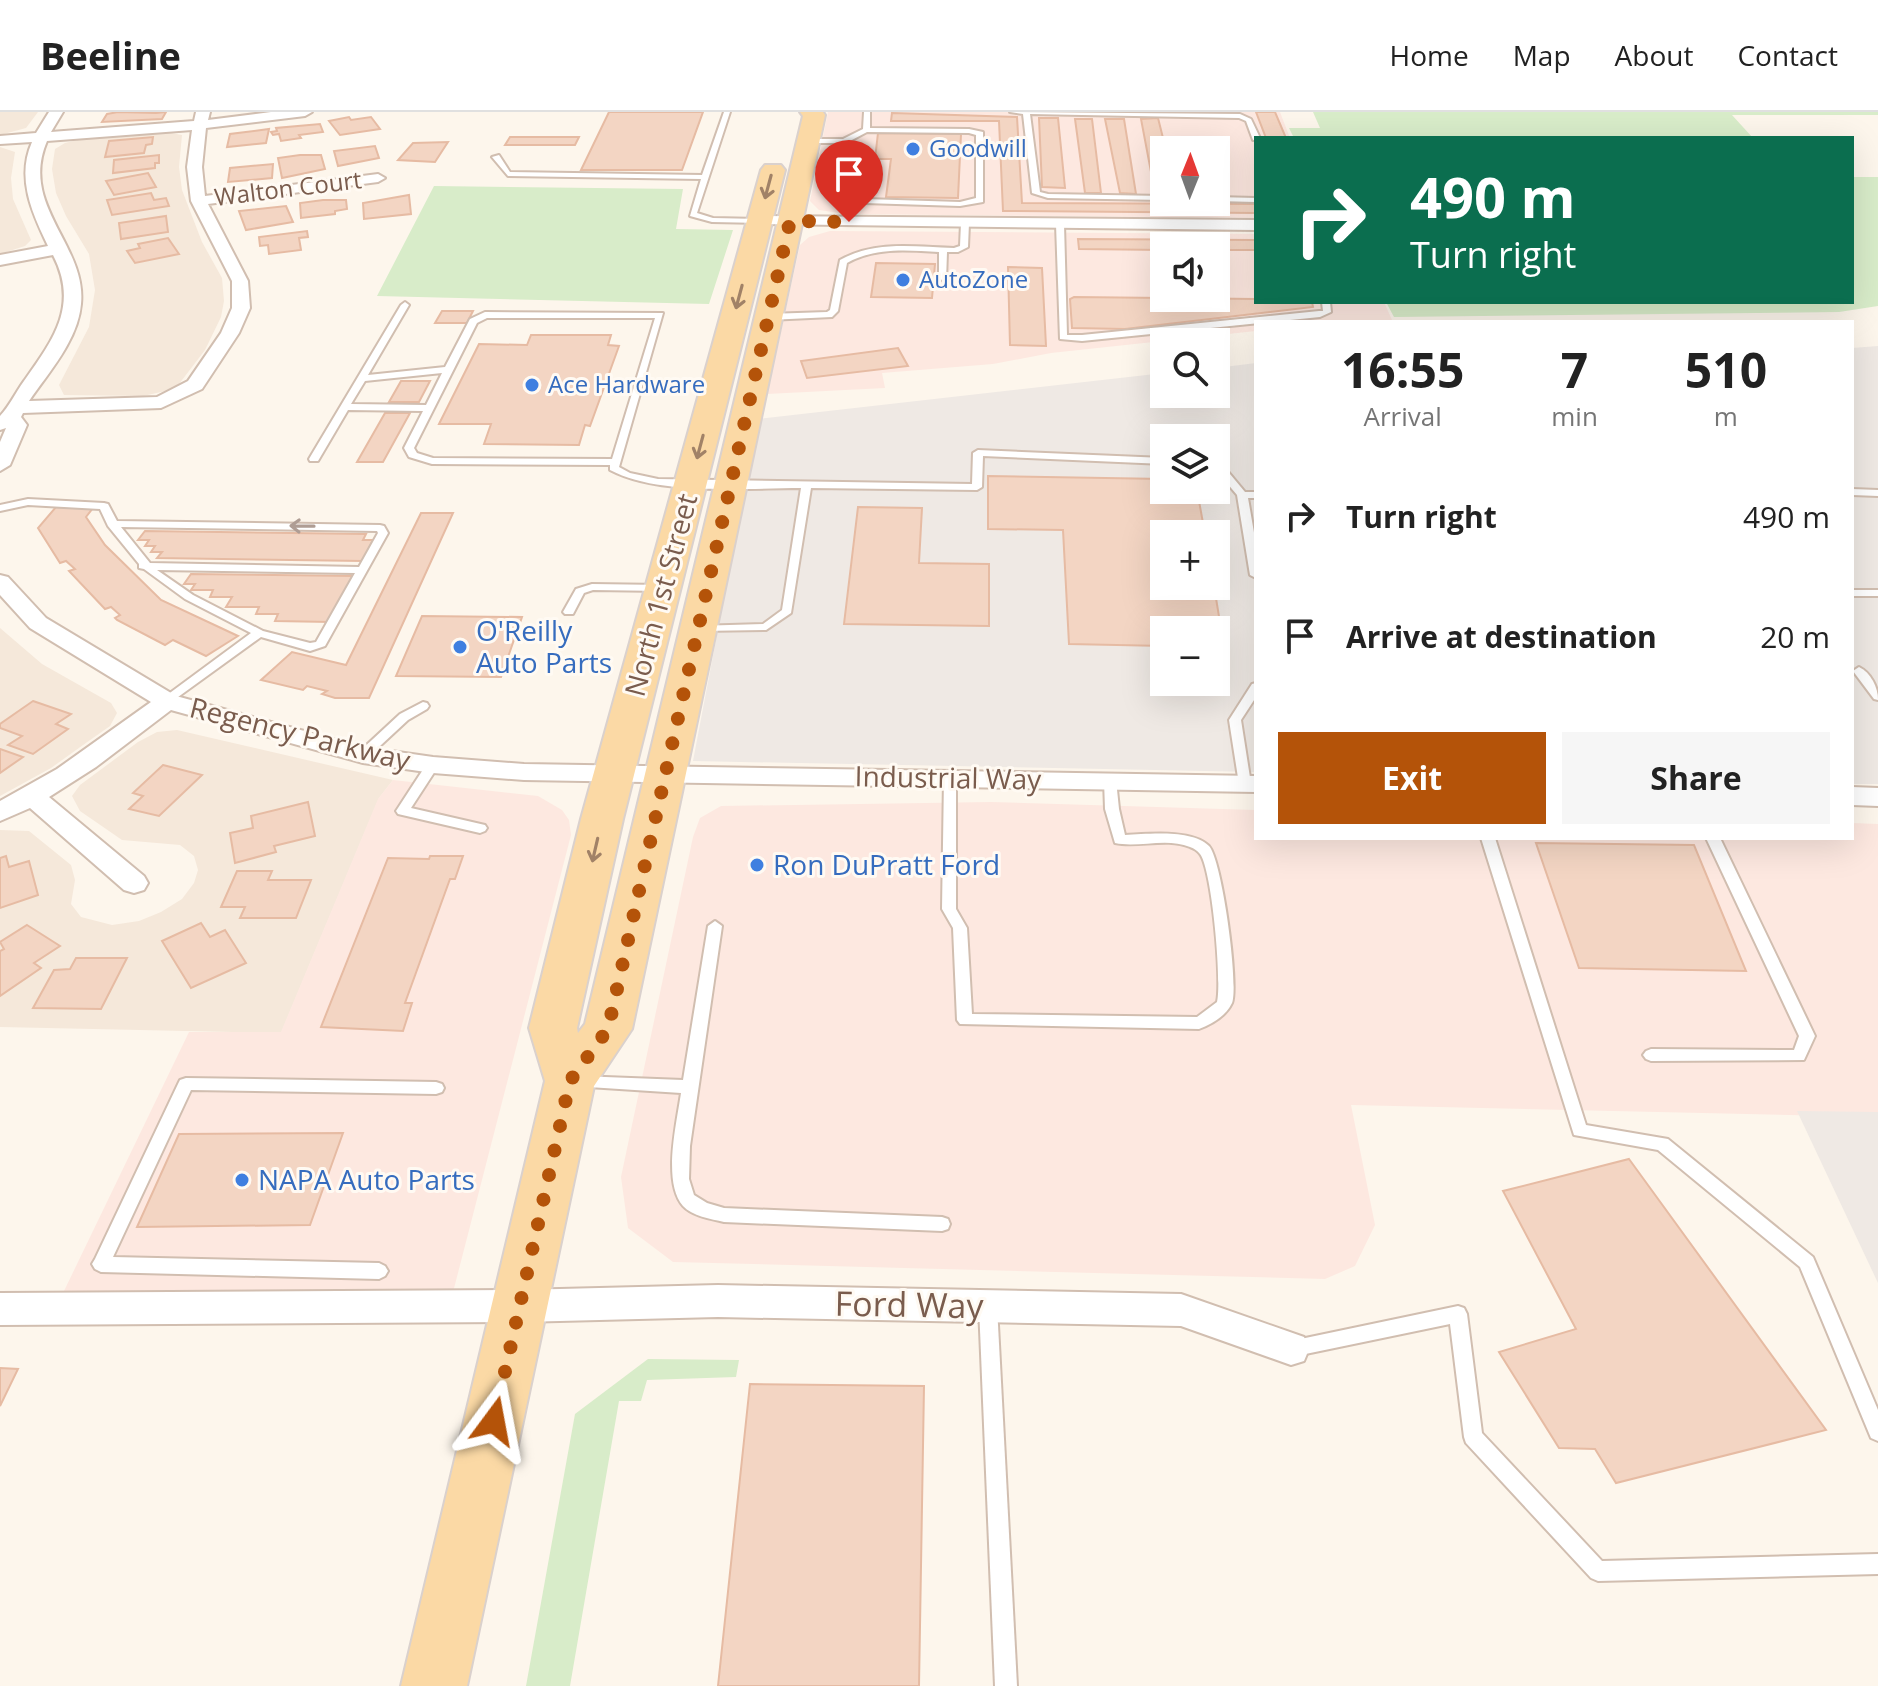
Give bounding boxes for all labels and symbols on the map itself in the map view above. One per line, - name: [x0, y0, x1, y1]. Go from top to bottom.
- place label: Goodwill: [929, 131, 1027, 164]
- north arrow: [1150, 136, 1230, 216]
- pin: [815, 140, 883, 222]
- marker: Goodwill: [904, 140, 922, 158]
- street label: Walton Court: [212, 162, 363, 213]
- one-way arrow: [760, 173, 775, 199]
- place label: AutoZone: [919, 262, 1028, 295]
- marker: AutoZone: [894, 271, 912, 289]
- one-way arrow: [731, 283, 746, 309]
- place label: Ace Hardware: [548, 367, 705, 400]
- marker: Ace Hardware: [523, 376, 541, 394]
- one-way arrow: [691, 434, 706, 460]
- street label: North 1st Street: [615, 489, 705, 700]
- one-way arrow: [289, 519, 316, 534]
- place label: O'Reilly Auto Parts: [476, 611, 612, 681]
- marker: O'Reilly Auto Parts: [451, 638, 469, 656]
- street label: Regency Parkway: [186, 687, 415, 779]
- street label: Industrial Way: [854, 756, 1043, 798]
- one-way arrow: [587, 837, 602, 862]
- place label: Ron DuPratt Ford: [773, 845, 1000, 883]
- marker: Ron DuPratt Ford: [748, 856, 766, 874]
- place label: NAPA Auto Parts: [258, 1160, 475, 1198]
- marker: NAPA Auto Parts: [233, 1171, 251, 1189]
- street label: Ford Way: [834, 1280, 985, 1328]
- position arrow: [452, 1379, 536, 1463]

